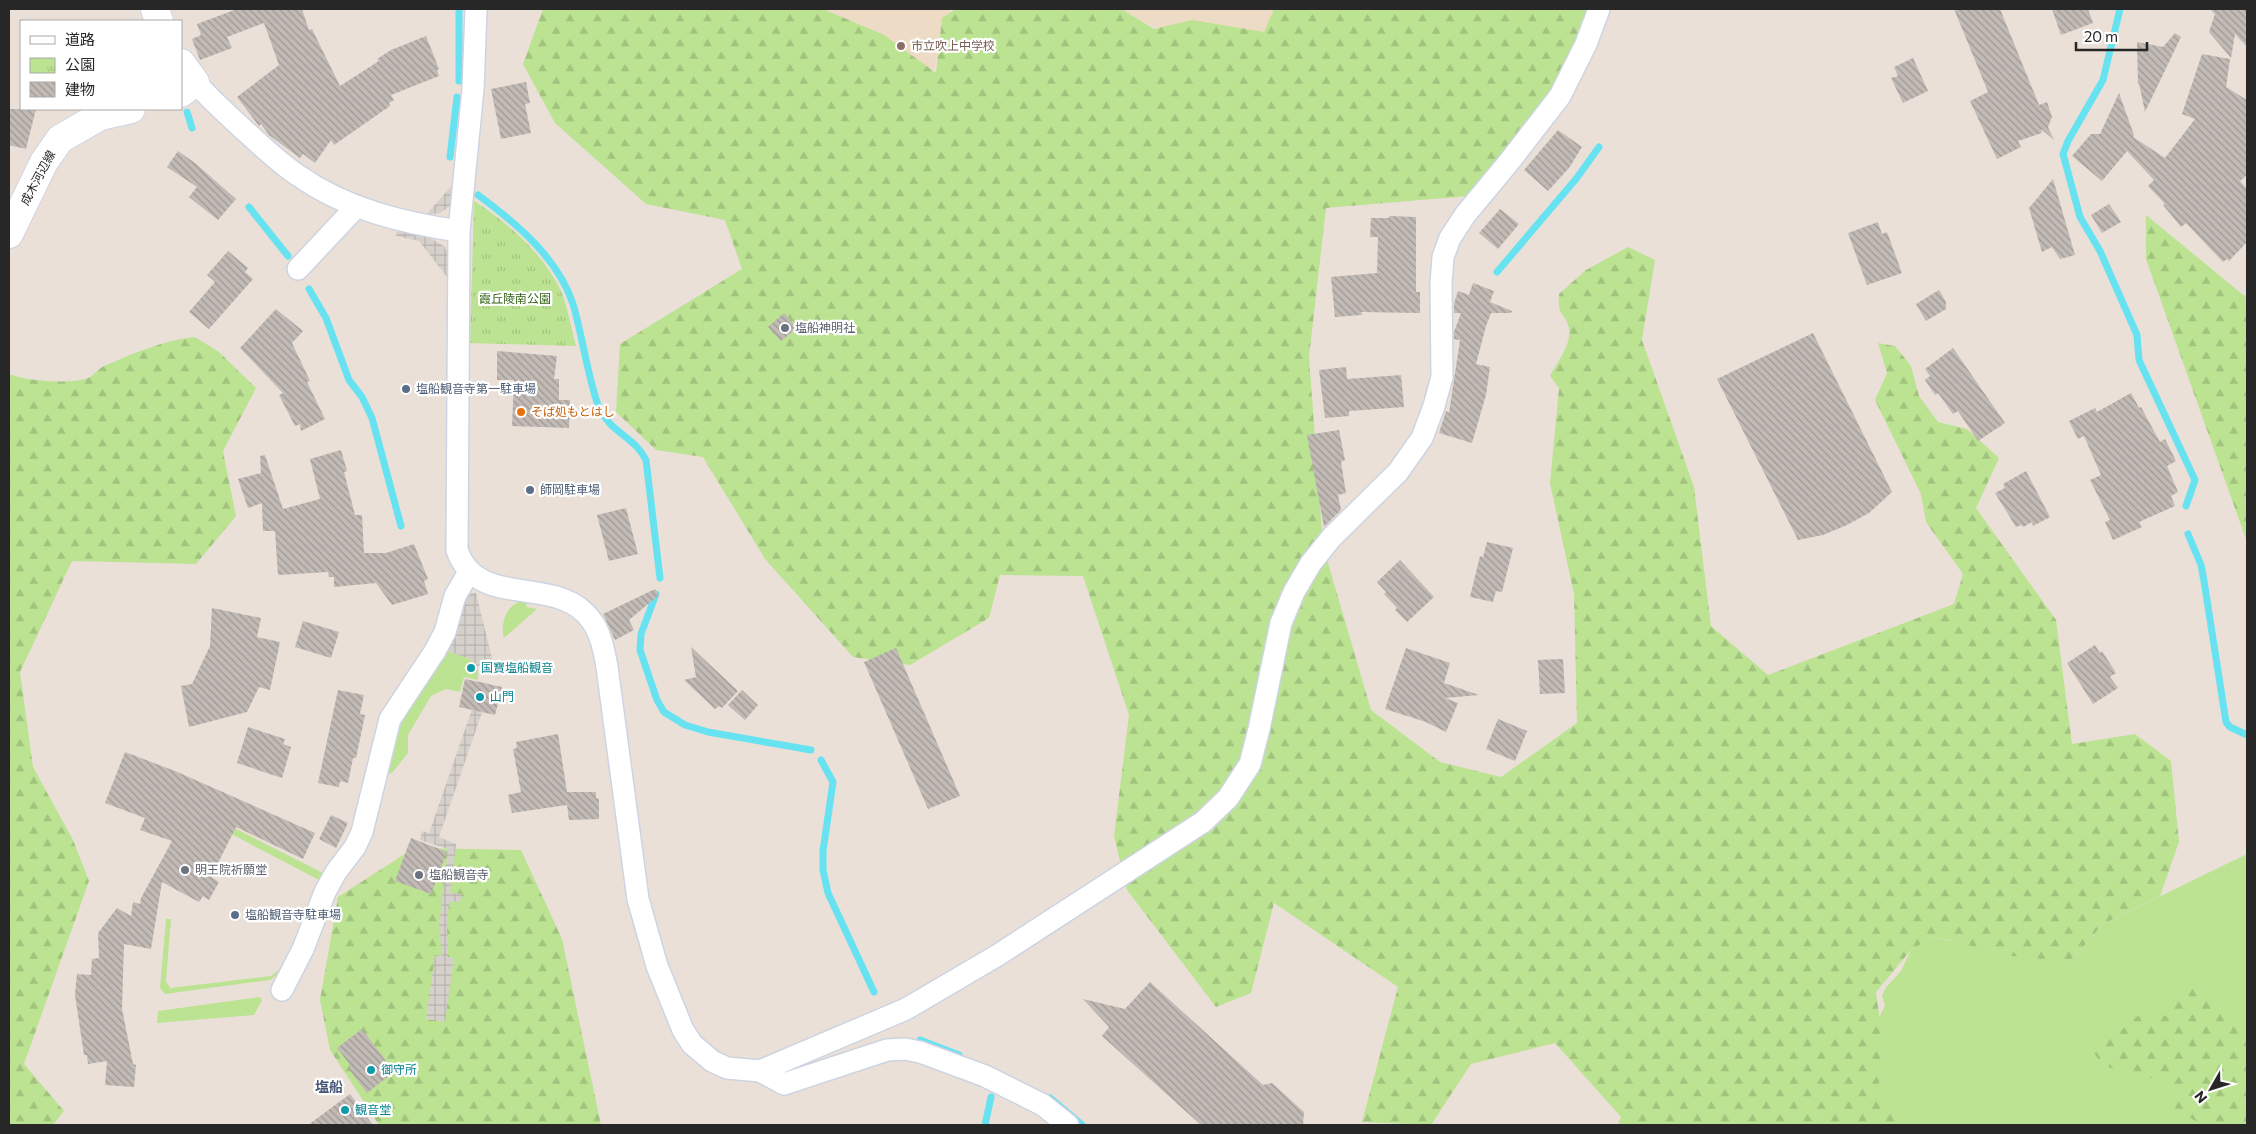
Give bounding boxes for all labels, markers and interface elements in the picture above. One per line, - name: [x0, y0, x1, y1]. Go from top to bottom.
- legend: [20, 20, 182, 110]
- scale bar: [2076, 20, 2147, 52]
- text: 20 m: [2084, 27, 2118, 45]
- text: 道路: [65, 30, 95, 48]
- place label: 市立吹上中学校: [911, 38, 995, 52]
- marker: 市立吹上中学校: [895, 40, 907, 52]
- text: 公園: [65, 55, 95, 73]
- text: 建物: [65, 80, 95, 98]
- street label: 成木河辺線: [17, 148, 57, 207]
- park label: 霞丘陵南公園: [479, 291, 551, 305]
- place label: 塩船神明社: [795, 320, 855, 334]
- marker: 塩船神明社: [779, 322, 791, 334]
- place label: 塩船観音寺第一駐車場: [416, 381, 536, 395]
- marker: 塩船観音寺第一駐車場: [400, 383, 412, 395]
- place label: そば処もとはし: [531, 404, 615, 418]
- marker: そば処もとはし: [515, 406, 527, 418]
- place label: 師岡駐車場: [540, 482, 600, 496]
- marker: 師岡駐車場: [524, 484, 536, 496]
- place label: 国寶塩船観音: [481, 660, 553, 674]
- marker: 国寶塩船観音: [465, 662, 477, 674]
- place label: 山門: [490, 689, 514, 703]
- marker: 山門: [474, 691, 486, 703]
- place label: 明王院祈願堂: [195, 862, 267, 876]
- marker: 明王院祈願堂: [179, 864, 191, 876]
- place label: 塩船観音寺: [429, 867, 489, 881]
- marker: 塩船観音寺: [413, 869, 425, 881]
- place label: 塩船観音寺駐車場: [245, 907, 341, 921]
- marker: 塩船観音寺駐車場: [229, 909, 241, 921]
- place label: 御守所: [381, 1062, 417, 1076]
- marker: 御守所: [365, 1064, 377, 1076]
- north arrow: [2186, 1064, 2236, 1114]
- district label: 塩船: [315, 1078, 343, 1095]
- text: N: [2191, 1088, 2210, 1107]
- place label: 観音堂: [355, 1102, 391, 1116]
- marker: 観音堂: [339, 1104, 351, 1116]

